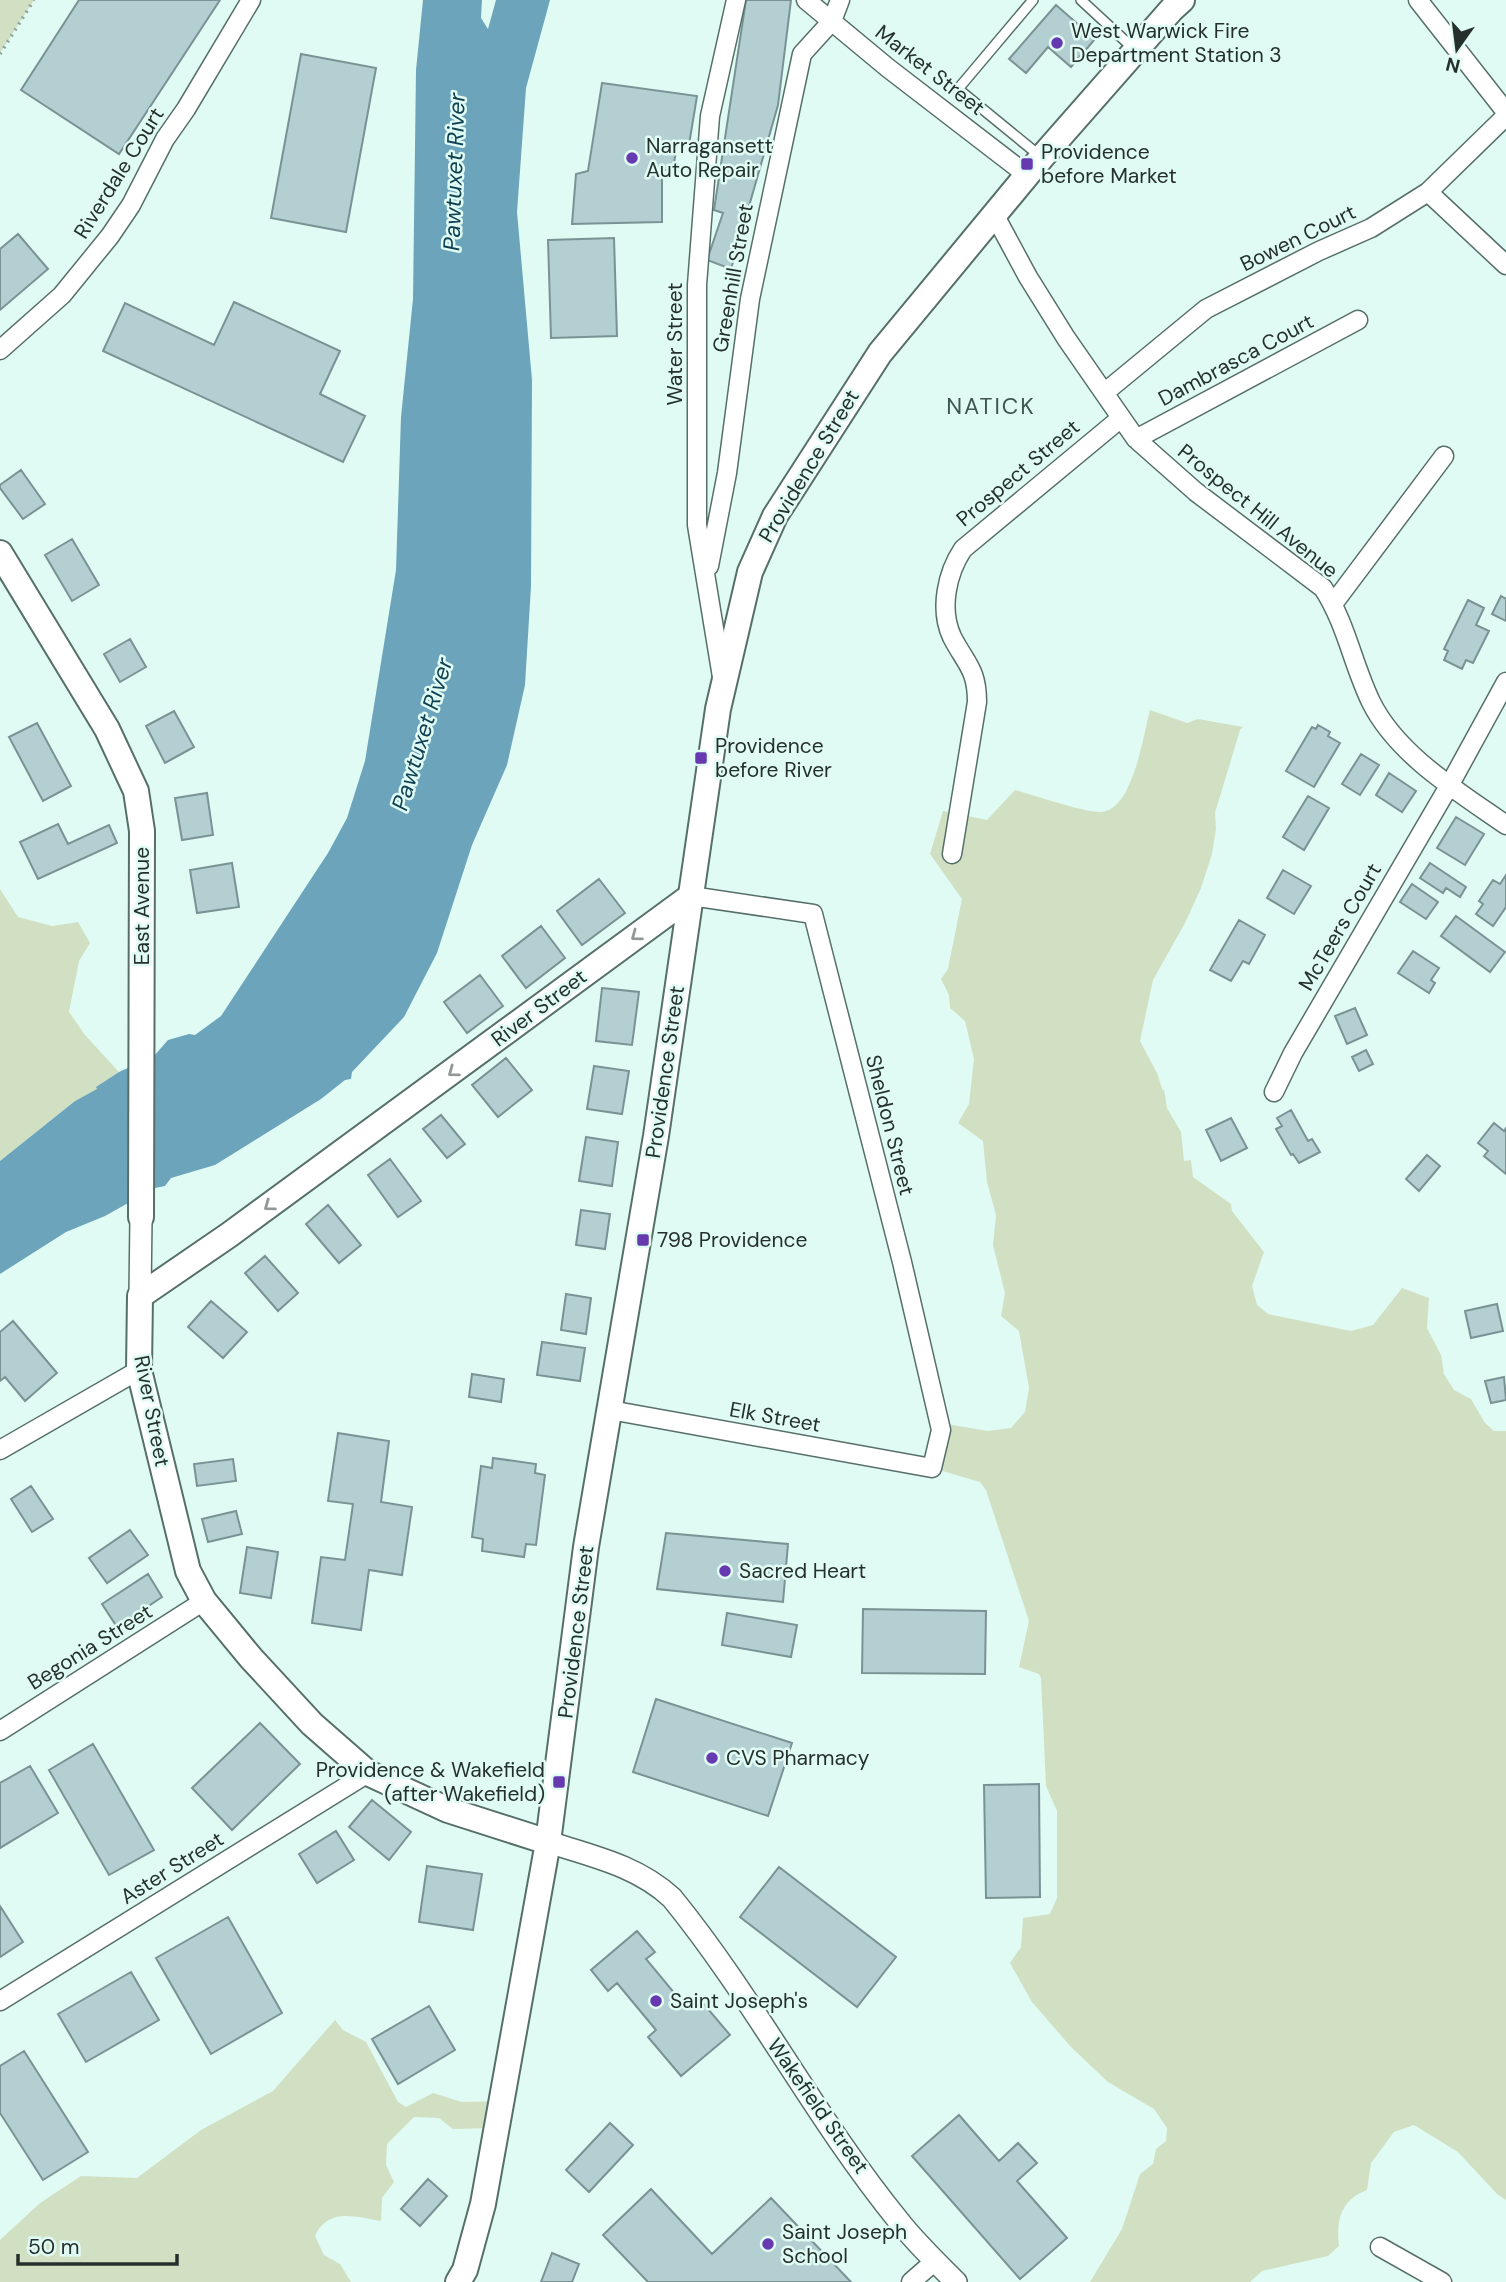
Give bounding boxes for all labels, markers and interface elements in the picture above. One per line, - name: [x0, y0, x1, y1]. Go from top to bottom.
- north arrow: [1422, 14, 1492, 84]
- place label: West Warwick Fire Department Station 3: [1071, 17, 1282, 69]
- street label: Market Street: [870, 18, 990, 122]
- marker: West Warwick Fire Department Station 3: [1049, 35, 1065, 51]
- text: N: [1443, 51, 1463, 79]
- water label: Pawtuxet River: [436, 91, 472, 252]
- street label: Riverdale Court: [67, 102, 171, 244]
- place label: Narragansett Auto Repair: [646, 132, 773, 184]
- place label: Providence before Market: [1041, 138, 1177, 190]
- marker: Narragansett Auto Repair: [624, 150, 640, 166]
- marker: Providence before Market: [1019, 156, 1035, 172]
- street label: Bowen Court: [1235, 198, 1361, 278]
- street label: Greenhill Street: [706, 201, 760, 355]
- street label: Water Street: [661, 282, 689, 406]
- street label: Dambrasca Court: [1153, 307, 1319, 413]
- street label: Providence Street: [752, 384, 866, 548]
- district label: NATICK: [946, 391, 1036, 421]
- street label: Prospect Street: [951, 413, 1085, 533]
- street label: Prospect Hill Avenue: [1172, 438, 1344, 584]
- water label: Pawtuxet River: [385, 653, 460, 814]
- place label: Providence before River: [715, 732, 832, 784]
- marker: Providence before River: [693, 750, 709, 766]
- street label: East Avenue: [128, 847, 156, 965]
- street label: McTeers Court: [1292, 858, 1388, 996]
- one-way arrow: [631, 928, 644, 941]
- street label: River Street: [486, 963, 592, 1053]
- street label: Providence Street: [639, 984, 691, 1160]
- street label: Sheldon Street: [859, 1052, 921, 1198]
- one-way arrow: [448, 1063, 461, 1076]
- one-way arrow: [265, 1198, 277, 1210]
- place label: 798 Providence: [657, 1226, 808, 1254]
- marker: 798 Providence: [635, 1232, 651, 1248]
- street label: River Street: [127, 1353, 177, 1469]
- street label: Elk Street: [727, 1395, 823, 1439]
- street label: Providence Street: [552, 1544, 600, 1720]
- place label: Sacred Heart: [739, 1557, 866, 1585]
- marker: Sacred Heart: [717, 1563, 733, 1579]
- street label: Begonia Street: [22, 1598, 158, 1696]
- place label: CVS Pharmacy: [726, 1744, 870, 1772]
- marker: CVS Pharmacy: [704, 1750, 720, 1766]
- place label: Providence & Wakefield (after Wakefield): [316, 1756, 545, 1808]
- marker: Providence & Wakefield (after Wakefield): [551, 1774, 567, 1790]
- street label: Aster Street: [115, 1825, 229, 1911]
- place label: Saint Joseph's: [670, 1987, 808, 2015]
- marker: Saint Joseph's: [648, 1993, 664, 2009]
- street label: Wakefield Street: [761, 2033, 875, 2179]
- place label: Saint Joseph School: [782, 2218, 907, 2270]
- scale bar: [18, 2222, 177, 2266]
- text: 50 m: [28, 2233, 79, 2261]
- marker: Saint Joseph School: [760, 2236, 776, 2252]

